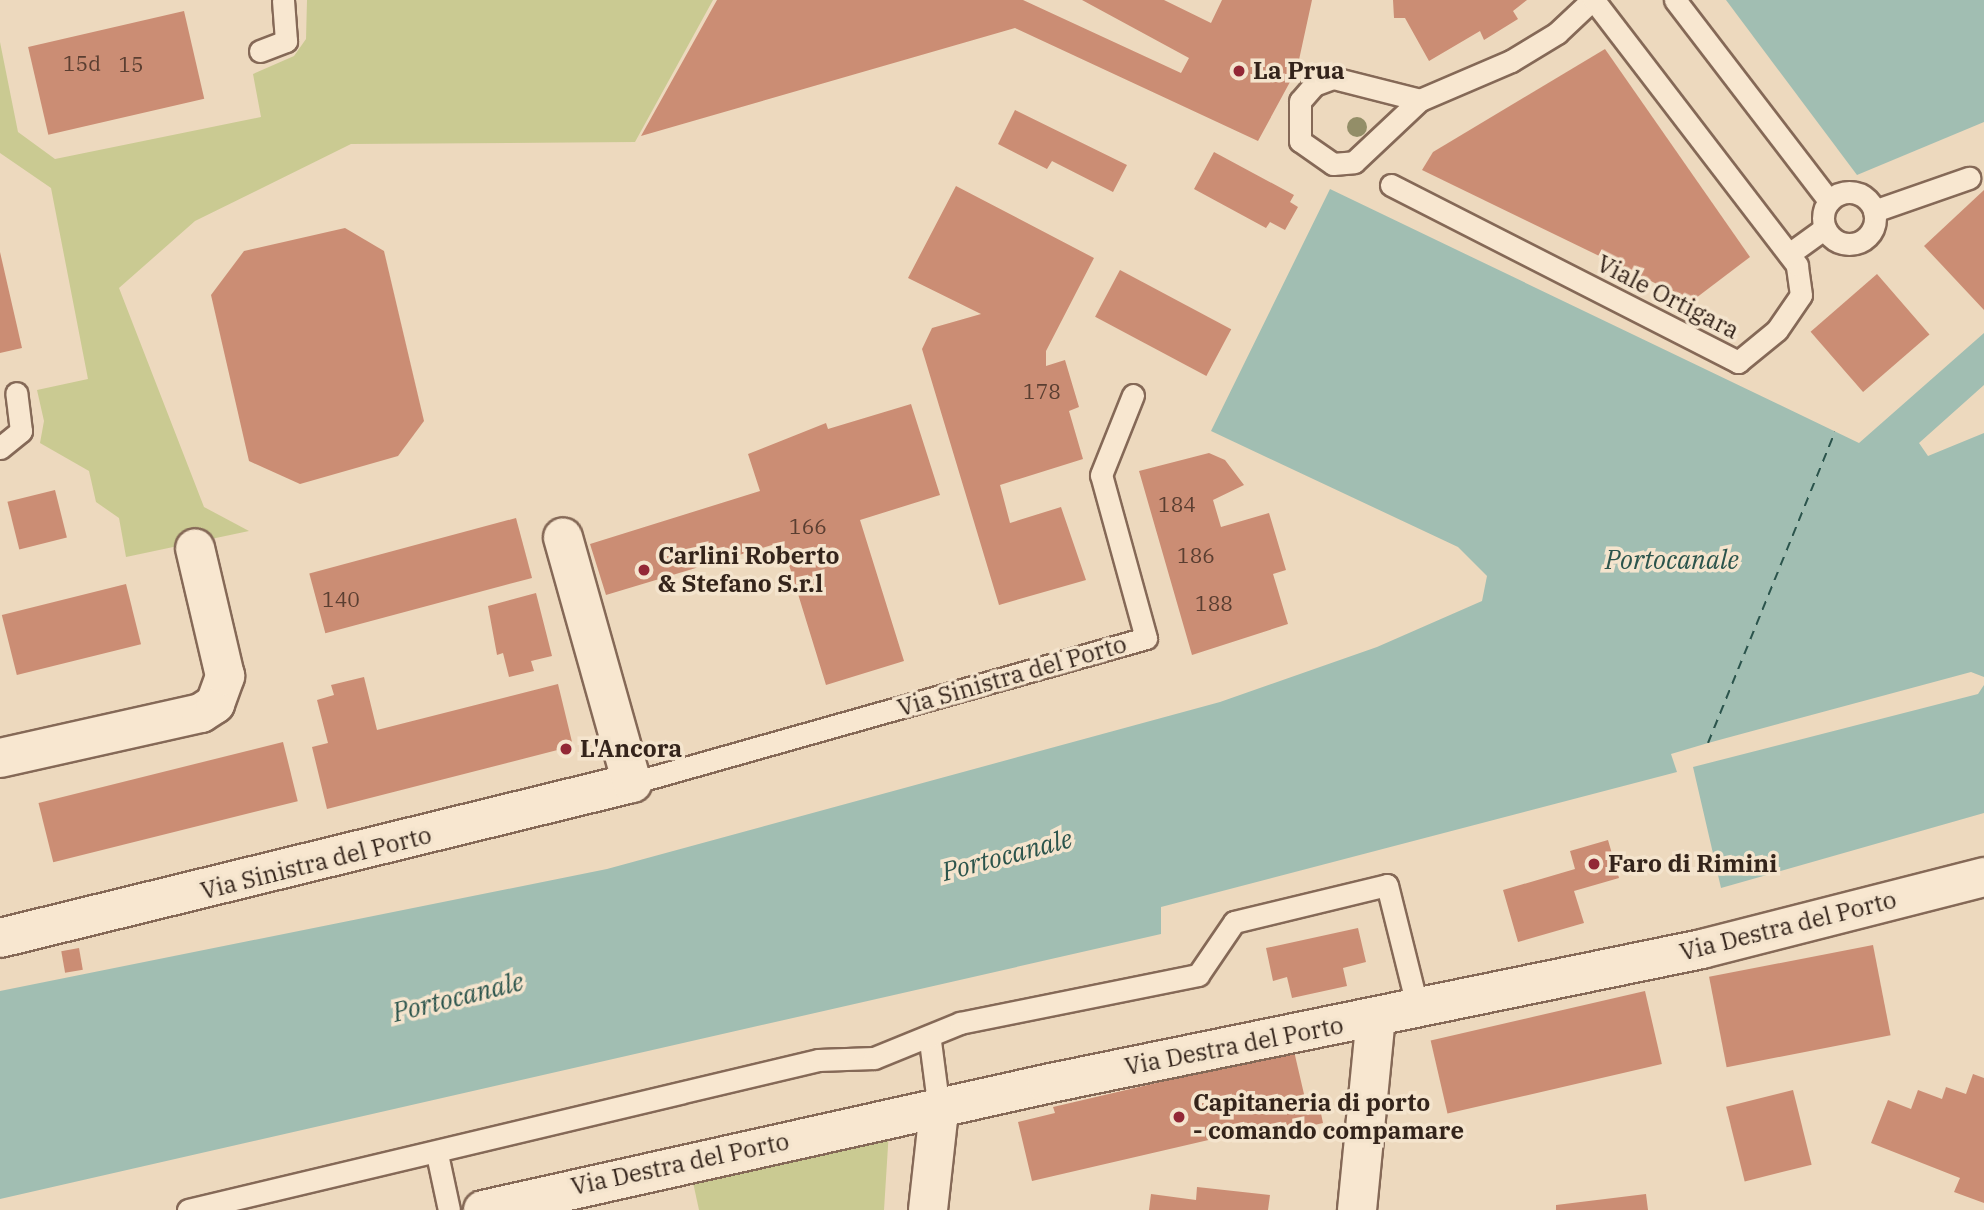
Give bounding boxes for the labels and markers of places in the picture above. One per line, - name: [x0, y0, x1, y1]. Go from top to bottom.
- place label: La Prua: [1253, 57, 1345, 85]
- marker: La Prua: [1231, 63, 1247, 79]
- place label: Carlini Roberto & Stefano S.r.l: [658, 542, 839, 598]
- marker: Carlini Roberto & Stefano S.r.l: [636, 562, 652, 578]
- place label: L'Ancora: [580, 735, 682, 763]
- marker: L'Ancora: [558, 741, 574, 757]
- place label: Faro di Rimini: [1608, 850, 1777, 878]
- marker: Faro di Rimini: [1586, 856, 1602, 872]
- place label: Capitaneria di porto - comando compamare: [1193, 1089, 1464, 1145]
- marker: Capitaneria di porto - comando compamare: [1171, 1109, 1187, 1125]

